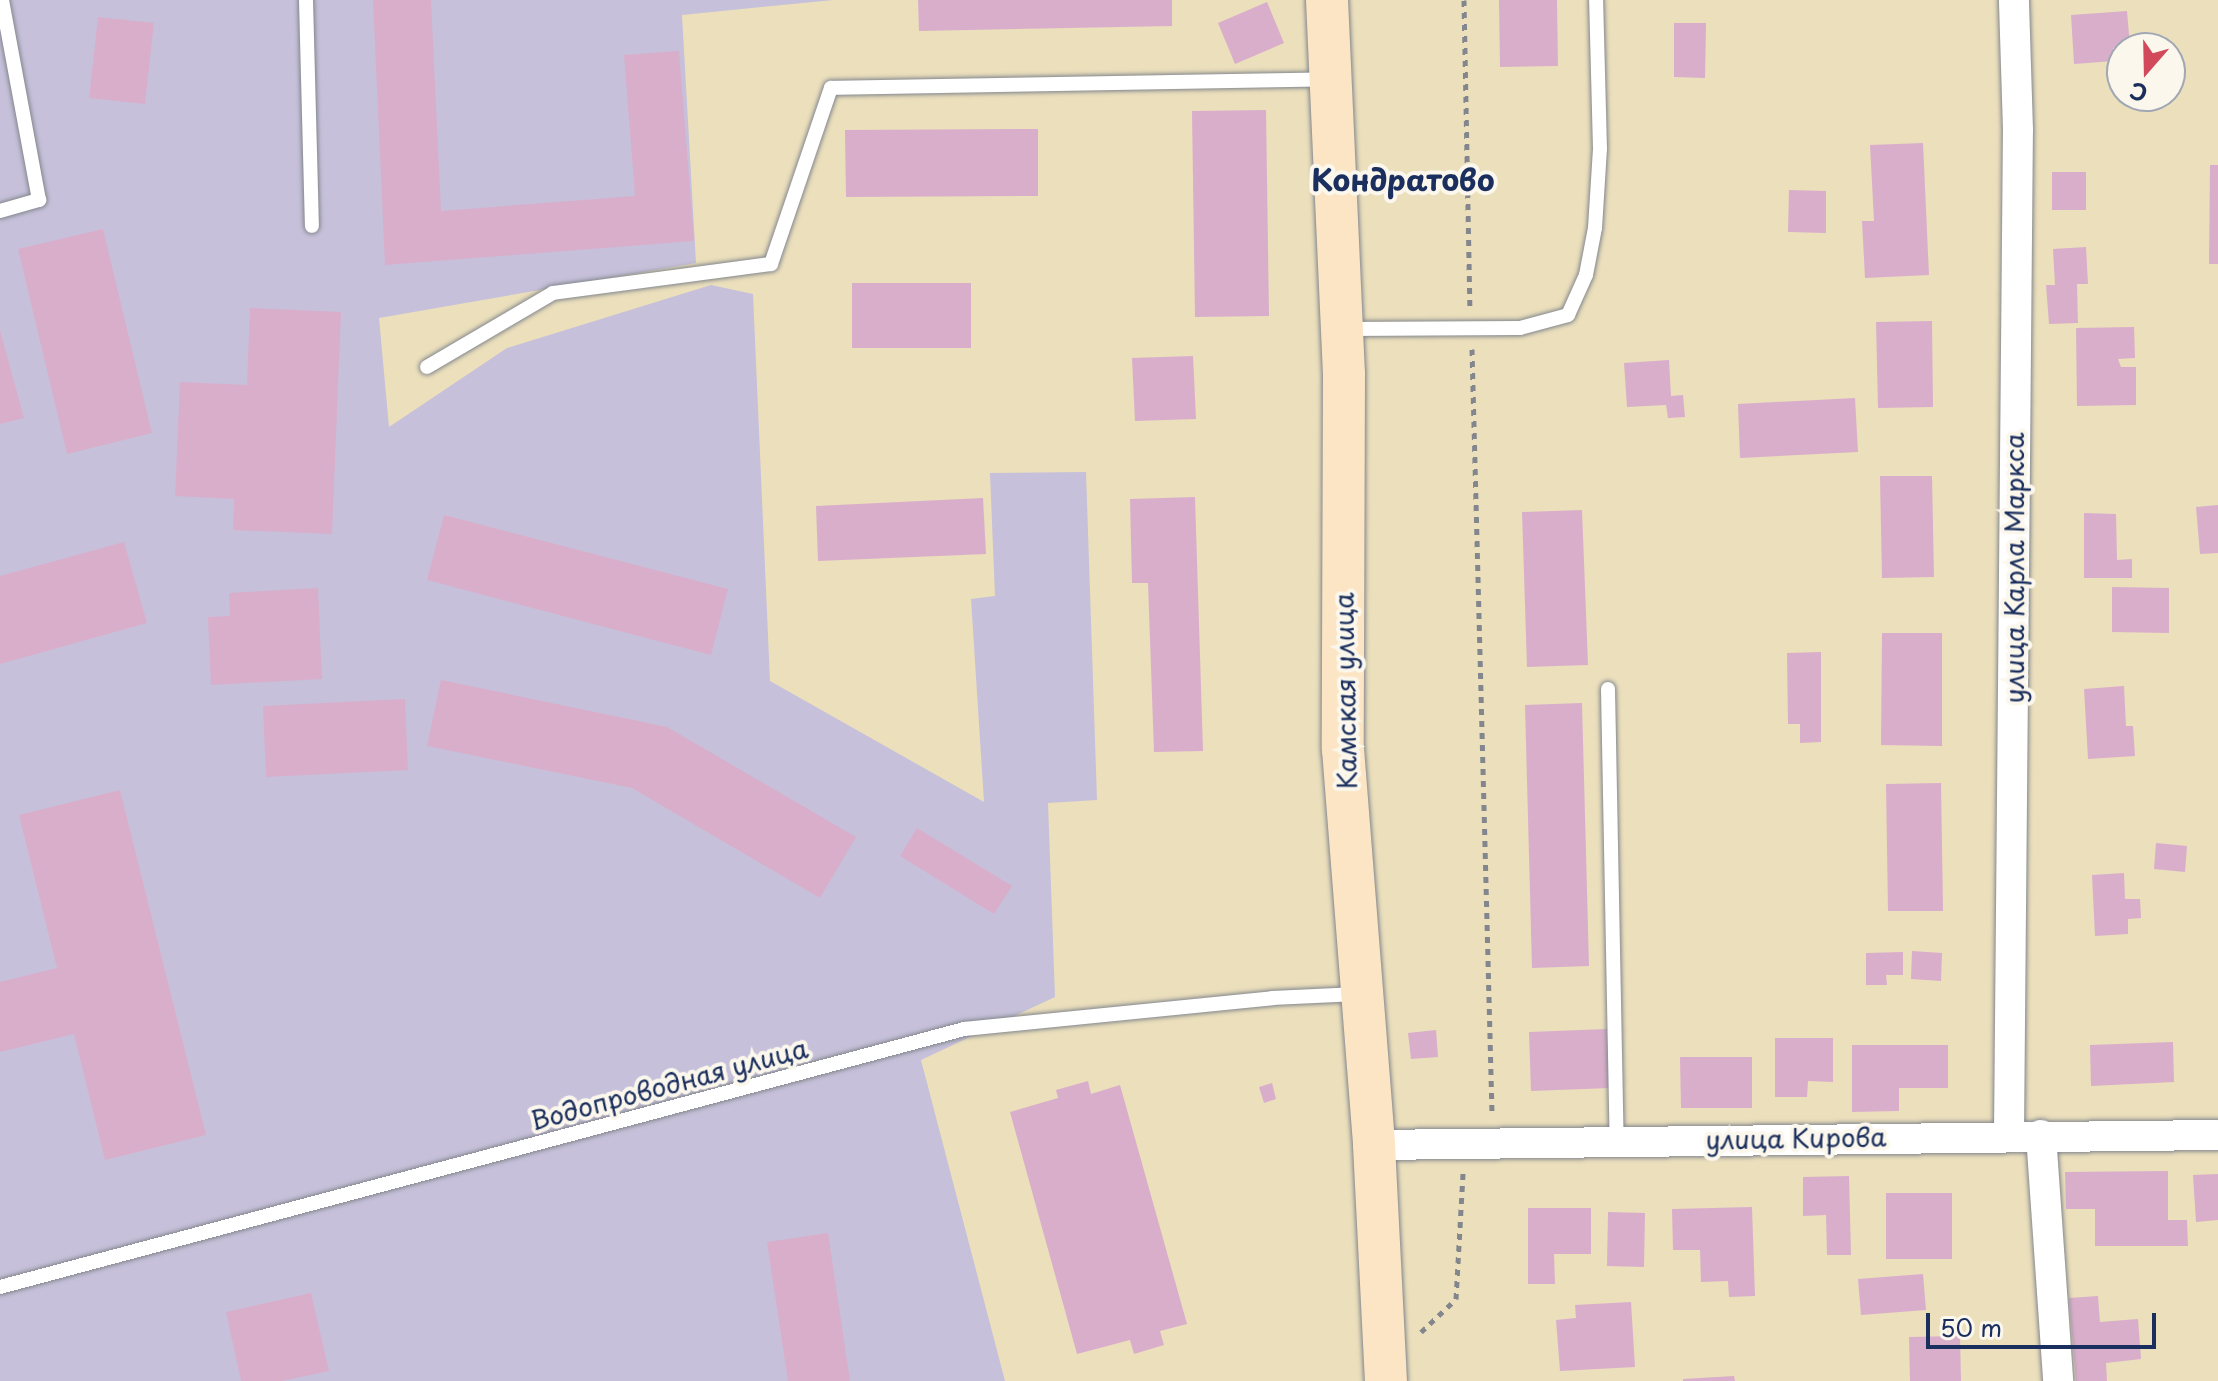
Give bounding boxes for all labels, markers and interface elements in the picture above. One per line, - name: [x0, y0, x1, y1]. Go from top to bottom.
- north arrow: [2106, 32, 2186, 112]
- text: С: [2125, 75, 2152, 111]
- district label: Кондратово: [1311, 161, 1495, 197]
- street label: улица Карла Маркса: [1998, 432, 2030, 704]
- street label: Камская улица: [1328, 592, 1362, 790]
- street label: Водопроводная улица: [526, 1032, 812, 1136]
- street label: улица Кирова: [1705, 1121, 1887, 1155]
- scale bar: [1930, 1297, 2160, 1347]
- text: 50 m: [1940, 1309, 2002, 1345]

